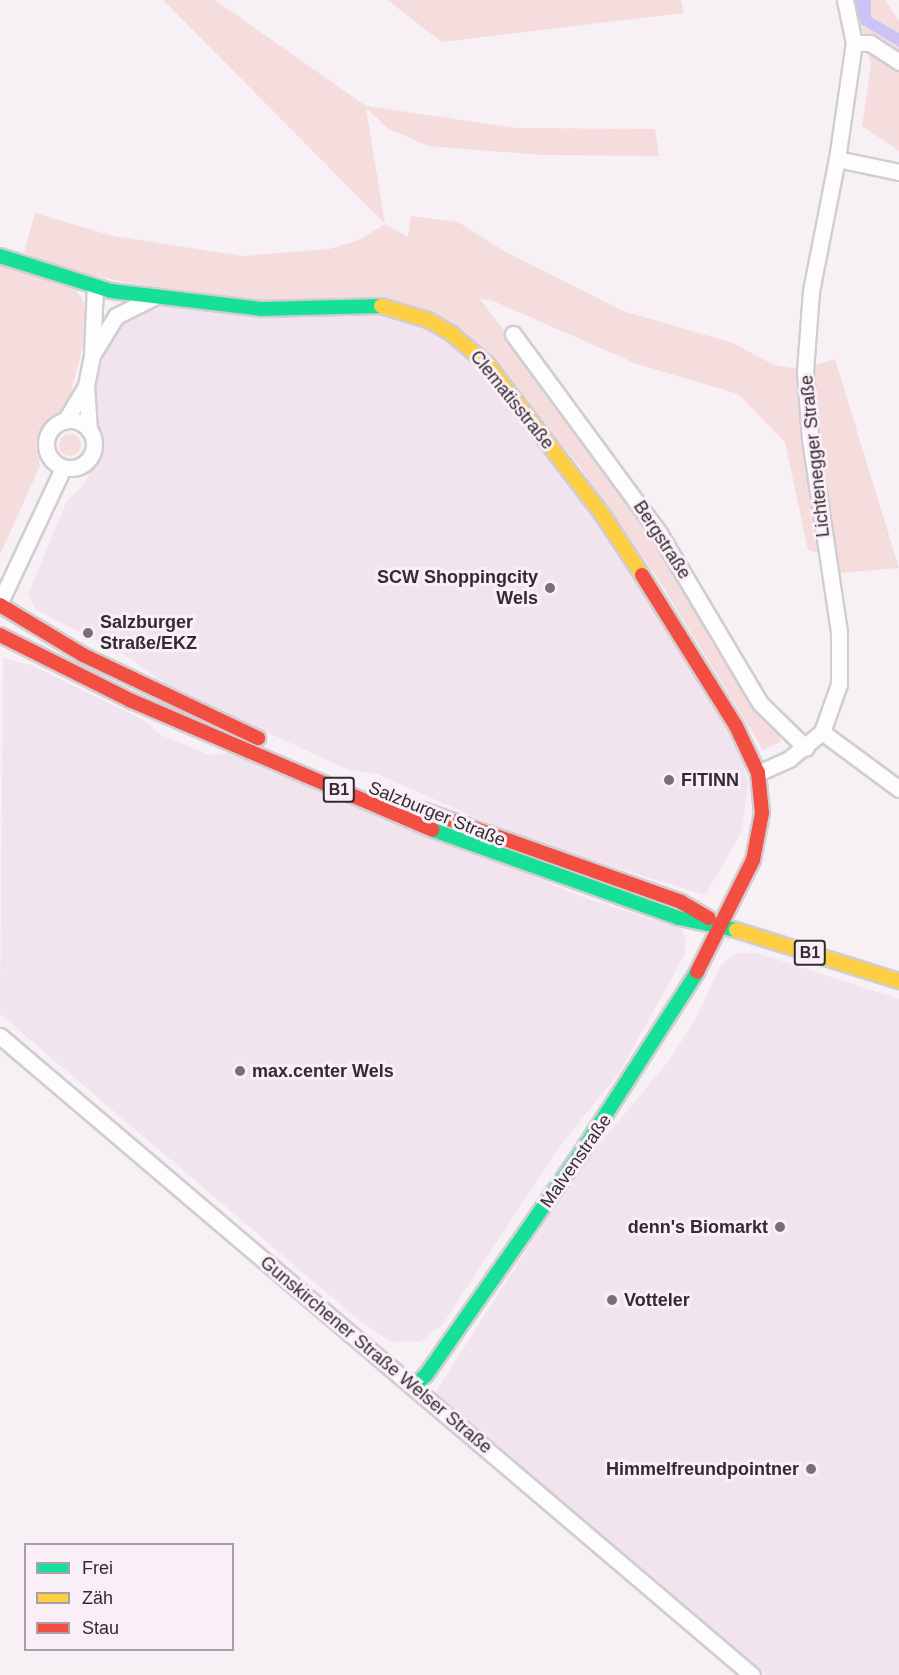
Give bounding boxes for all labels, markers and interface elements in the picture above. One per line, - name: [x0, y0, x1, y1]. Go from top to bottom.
- street label: Clematisstraße: [466, 346, 558, 454]
- street label: Lichtenegger Straße: [796, 374, 834, 538]
- street label: Bergstraße: [629, 497, 695, 583]
- place label: SCW Shoppingcity Wels: [377, 567, 538, 610]
- marker: SCW Shoppingcity Wels: [543, 581, 557, 595]
- place label: Salzburger Straße/EKZ: [100, 612, 197, 654]
- marker: Salzburger Straße/EKZ: [81, 626, 95, 640]
- place label: FITINN: [681, 769, 739, 791]
- marker: FITINN: [662, 773, 676, 787]
- road number: B1: [322, 777, 356, 803]
- street label: Salzburger Straße: [365, 777, 509, 851]
- road number: B1: [794, 940, 826, 966]
- place label: max.center Wels: [252, 1060, 394, 1082]
- marker: max.center Wels: [233, 1064, 247, 1078]
- street label: Malvenstraße: [536, 1110, 616, 1212]
- place label: denn's Biomarkt: [628, 1216, 768, 1238]
- marker: denn's Biomarkt: [773, 1220, 787, 1234]
- street label: Gunskirchener Straße Welser Straße: [256, 1252, 496, 1458]
- place label: Votteler: [624, 1289, 690, 1311]
- marker: Votteler: [605, 1293, 619, 1307]
- place label: Himmelfreundpointner: [606, 1458, 799, 1480]
- marker: Himmelfreundpointner: [804, 1462, 818, 1476]
- legend: [24, 1543, 234, 1651]
- text: Frei: [82, 1558, 113, 1578]
- text: Zäh: [82, 1588, 113, 1608]
- text: Stau: [82, 1618, 119, 1638]

